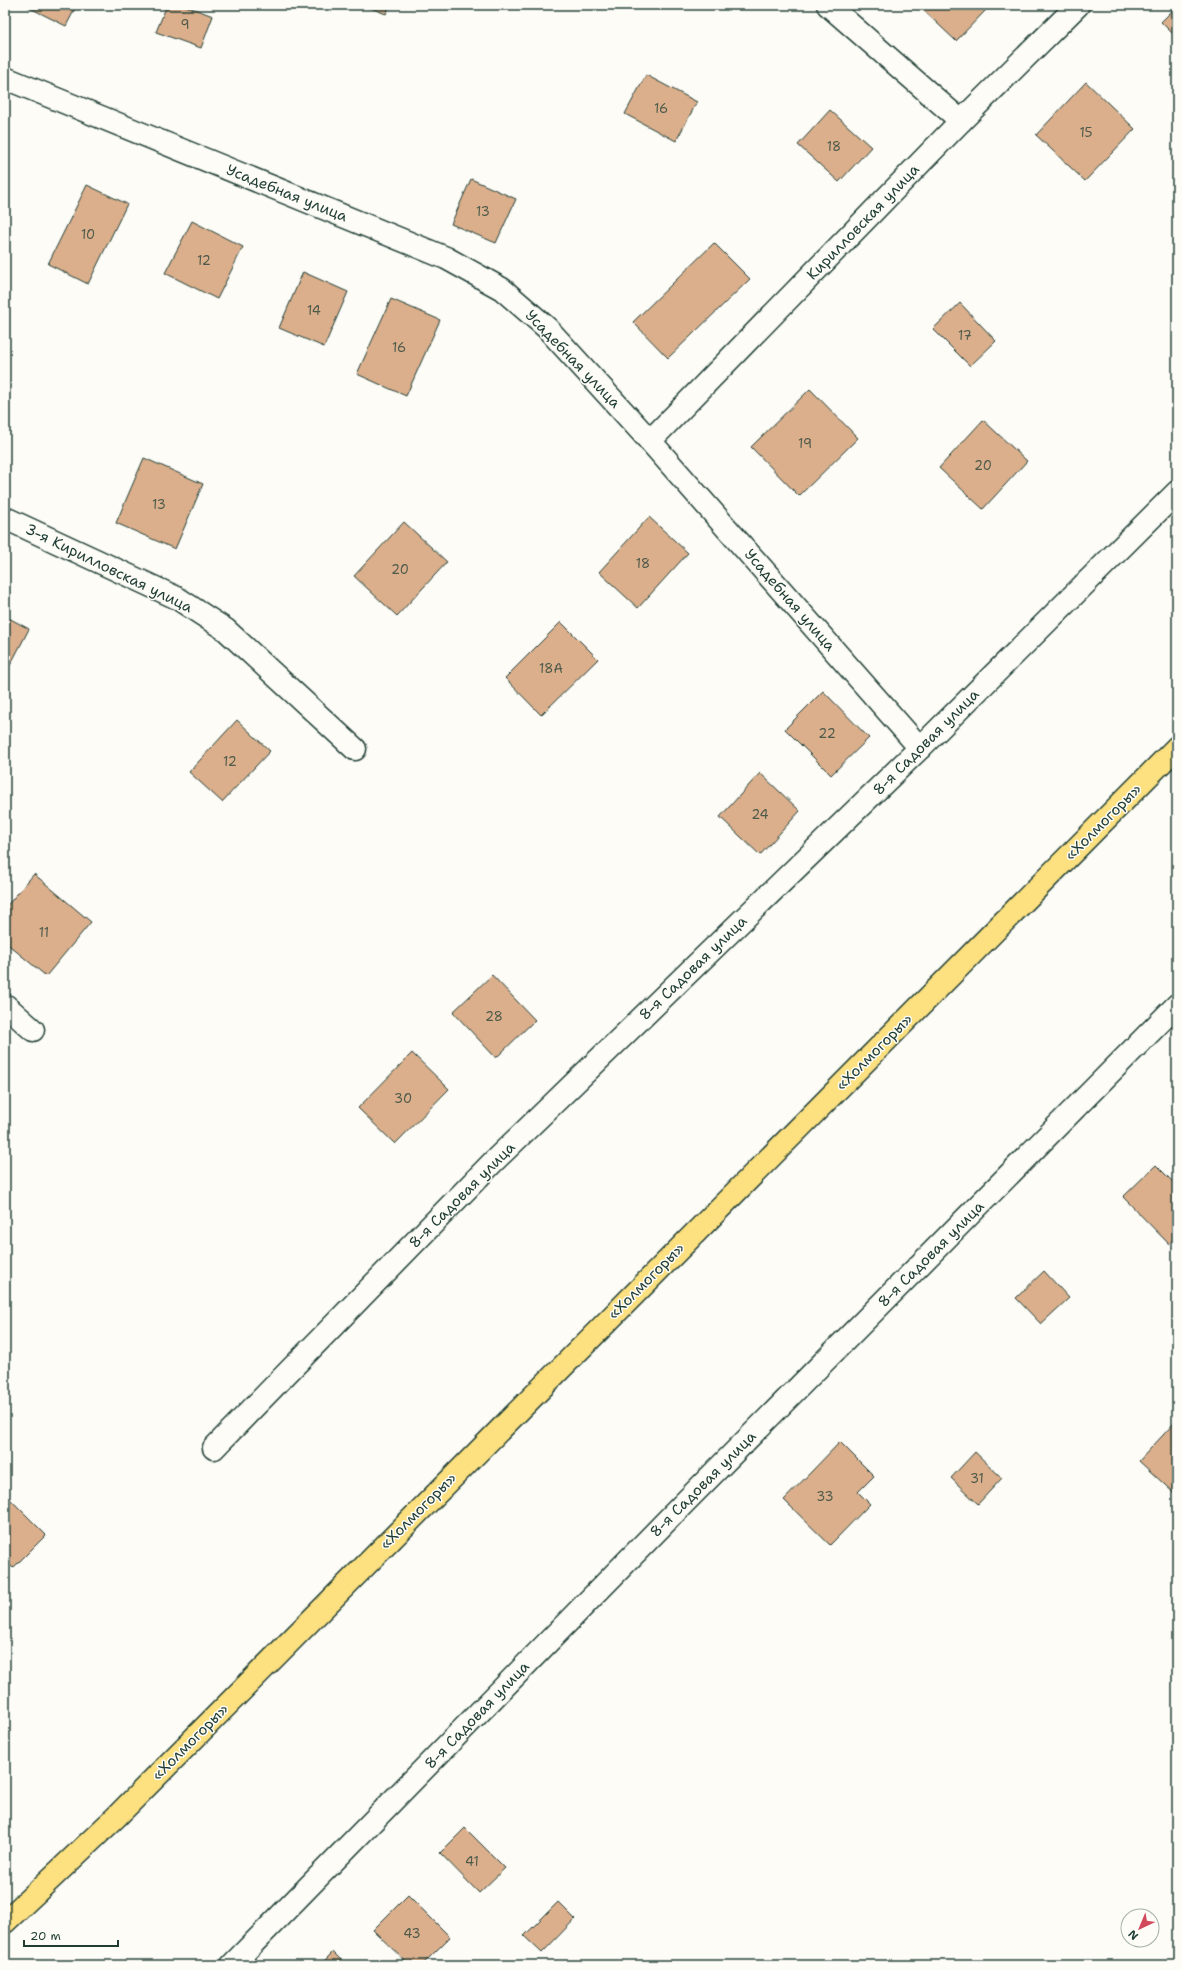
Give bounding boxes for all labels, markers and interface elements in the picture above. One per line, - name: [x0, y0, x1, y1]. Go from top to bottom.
- house number: 9: [180, 16, 190, 33]
- house number: 16: [654, 100, 668, 117]
- house number: 15: [1079, 124, 1093, 141]
- house number: 18: [827, 138, 841, 155]
- street label: Кирилловская улица: [802, 159, 924, 284]
- street label: Усадебная улица: [223, 160, 351, 227]
- house number: 13: [476, 203, 490, 220]
- house number: 10: [81, 226, 95, 243]
- house number: 12: [197, 252, 211, 269]
- house number: 14: [307, 302, 321, 319]
- street label: Усадебная улица: [521, 306, 626, 413]
- house number: 17: [958, 327, 972, 344]
- house number: 16: [392, 339, 406, 356]
- house number: 19: [798, 435, 812, 452]
- house number: 20: [974, 457, 992, 474]
- house number: 13: [152, 496, 166, 513]
- street label: 3-я Кирилловская улица: [22, 519, 197, 618]
- street label: Усадебная улица: [740, 545, 840, 656]
- house number: 18: [636, 555, 650, 572]
- house number: 20: [391, 561, 409, 578]
- house number: 18А: [539, 660, 563, 677]
- street label: 8-я Садовая улица: [869, 684, 984, 799]
- house number: 22: [818, 725, 836, 742]
- house number: 12: [223, 753, 237, 770]
- street label: «Холмогоры»: [1060, 779, 1146, 865]
- house number: 24: [751, 806, 769, 823]
- street label: 8-я Садовая улица: [635, 911, 752, 1025]
- house number: 11: [39, 924, 49, 941]
- house number: 28: [485, 1008, 503, 1025]
- street label: «Холмогоры»: [831, 1009, 917, 1095]
- house number: 30: [394, 1090, 412, 1107]
- street label: 8-я Садовая улица: [405, 1137, 520, 1252]
- street label: 8-я Садовая улица: [874, 1196, 989, 1311]
- street label: «Холмогоры»: [603, 1238, 689, 1324]
- street label: 8-я Садовая улица: [646, 1426, 761, 1541]
- street label: «Холмогоры»: [375, 1468, 461, 1554]
- house number: 31: [970, 1470, 984, 1487]
- house number: 33: [816, 1488, 834, 1505]
- street label: 8-я Садовая улица: [420, 1656, 534, 1773]
- street label: «Холмогоры»: [147, 1699, 233, 1785]
- house number: 41: [465, 1853, 479, 1870]
- north arrow: [1120, 1908, 1160, 1948]
- scale bar: [24, 1922, 118, 1948]
- house number: 43: [403, 1925, 421, 1942]
- text: N: [1125, 1926, 1142, 1943]
- text: 20 m: [30, 1928, 61, 1944]

